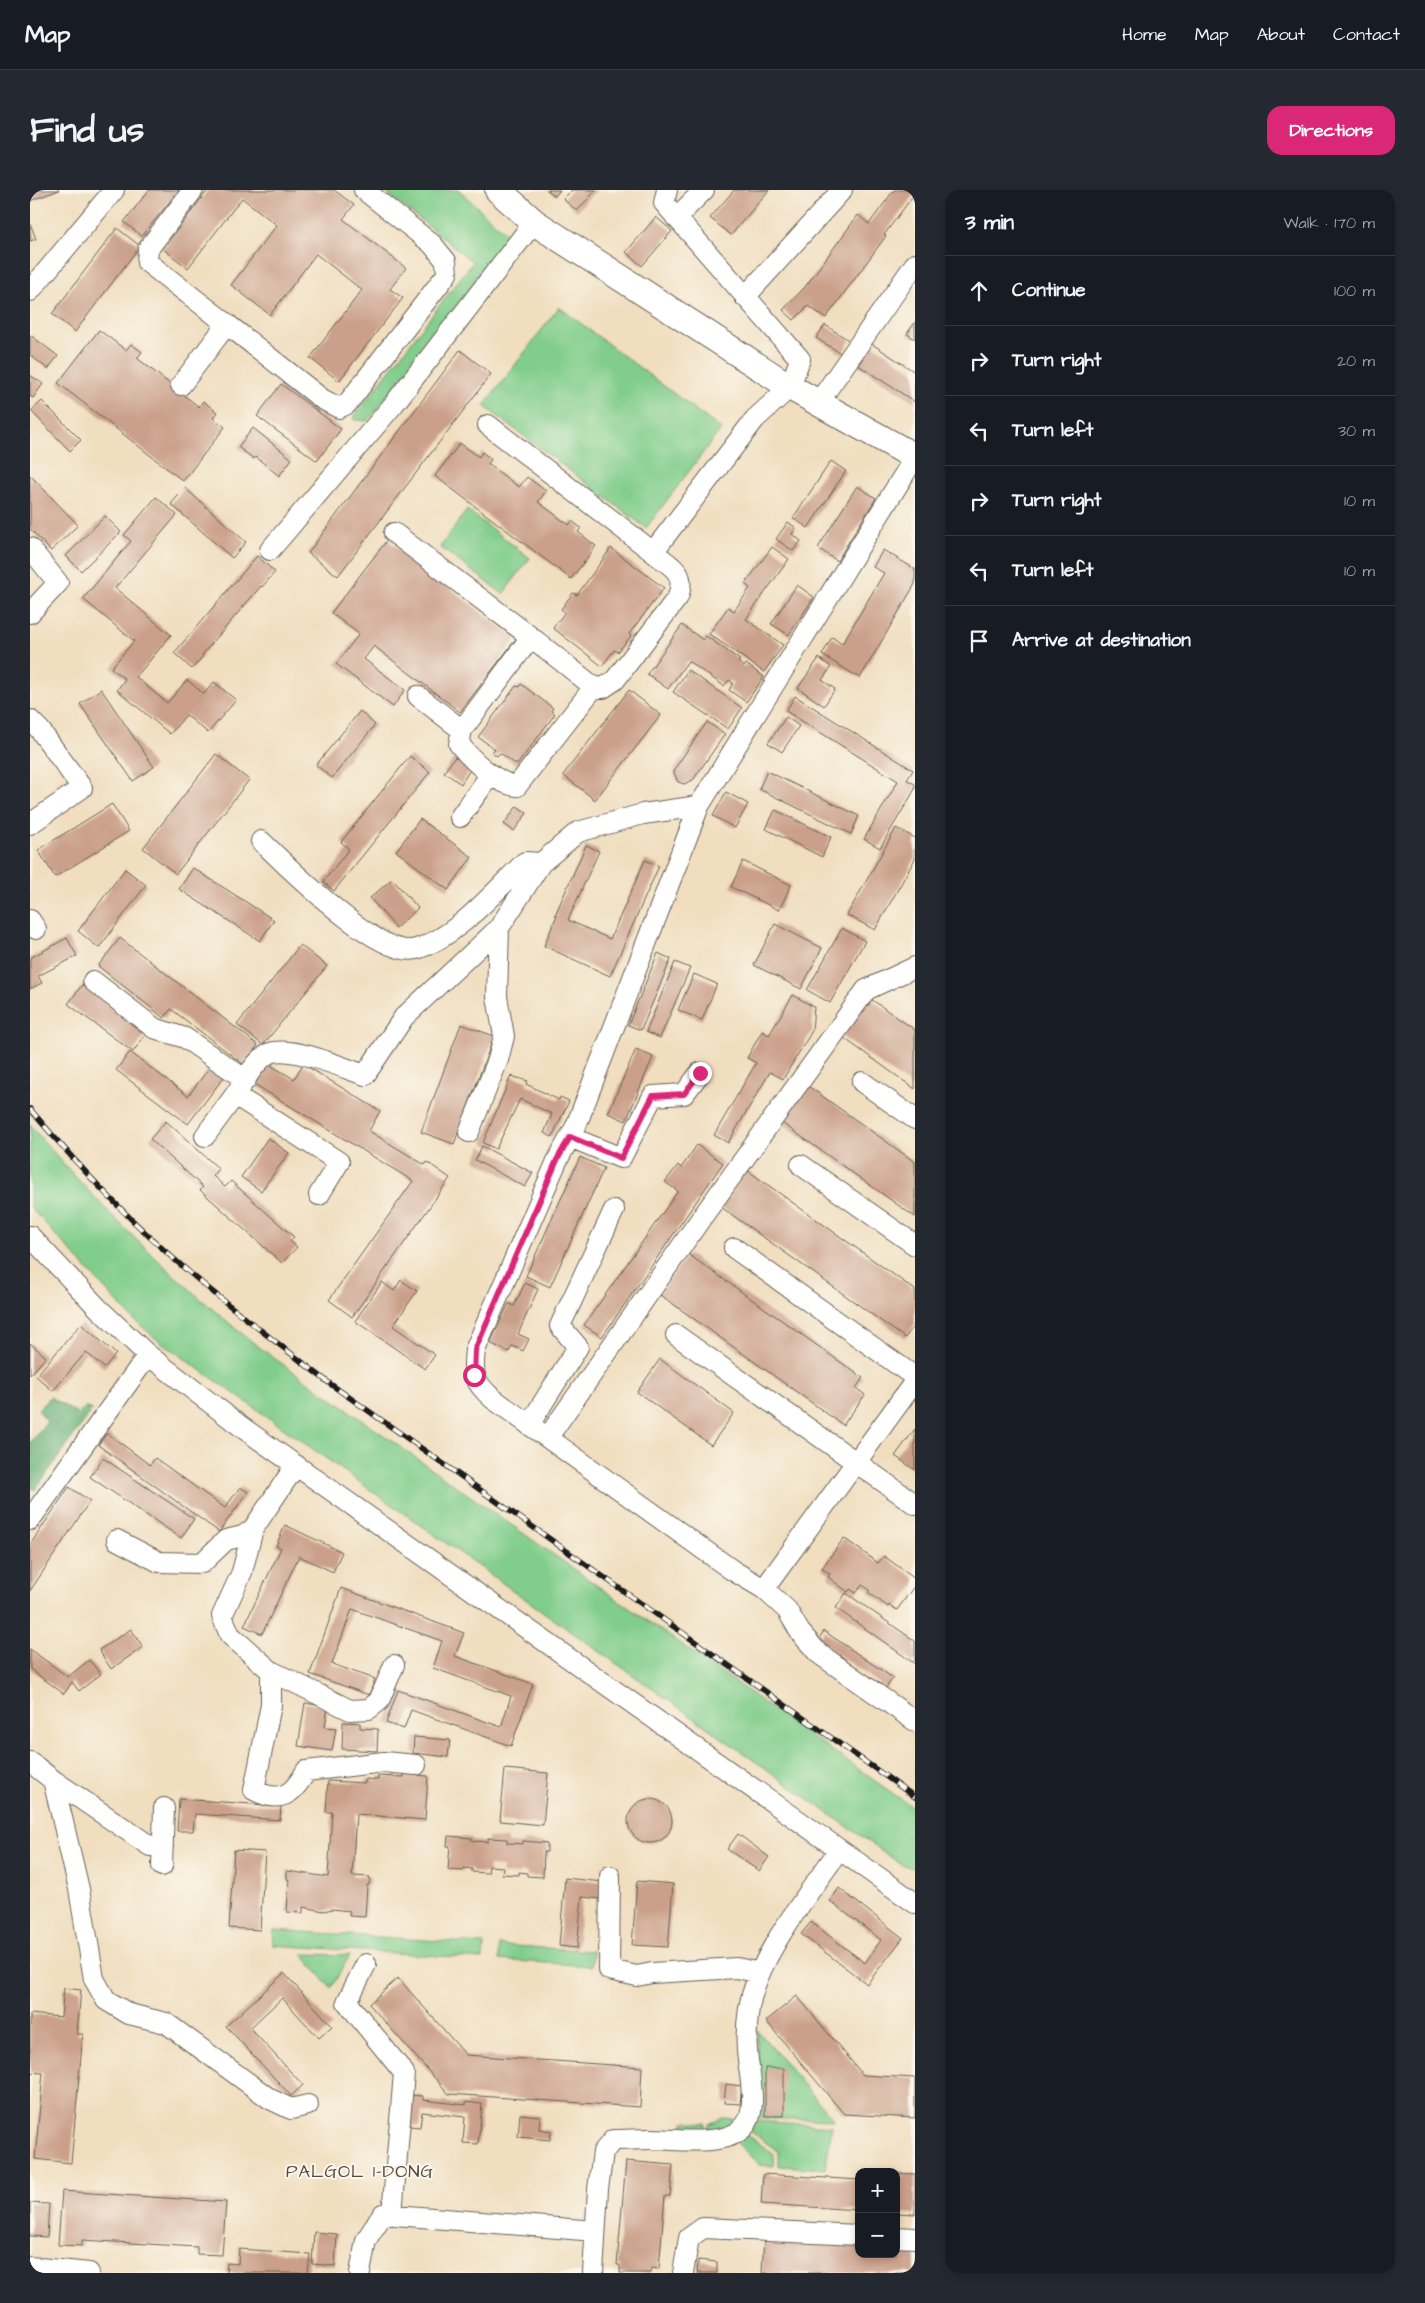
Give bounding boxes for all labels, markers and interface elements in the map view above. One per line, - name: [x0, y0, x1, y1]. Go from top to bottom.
- text: Map: [25, 18, 70, 52]
- text: Home: [1122, 22, 1167, 47]
- text: Map: [1195, 22, 1229, 47]
- text: About: [1257, 22, 1305, 47]
- text: Contact: [1333, 22, 1400, 47]
- text: Find us: [30, 106, 144, 155]
- button: Directions: [1267, 106, 1395, 155]
- text: 3 min: [965, 208, 1014, 237]
- text: Walk · 170 m: [1284, 212, 1375, 234]
- icon: ahead: [965, 277, 993, 305]
- text: Continue: [1012, 277, 1086, 304]
- text: 100 m: [1334, 280, 1375, 302]
- icon: right: [965, 347, 993, 375]
- text: Turn right: [1012, 347, 1101, 374]
- text: 20 m: [1337, 350, 1375, 372]
- icon: left: [965, 417, 993, 445]
- text: Turn left: [1012, 417, 1093, 444]
- text: 30 m: [1338, 420, 1375, 442]
- icon: right: [965, 487, 993, 515]
- text: Turn right: [1012, 487, 1101, 514]
- text: 10 m: [1344, 490, 1375, 512]
- icon: left: [965, 557, 993, 585]
- text: Turn left: [1012, 557, 1093, 584]
- text: 10 m: [1344, 560, 1375, 582]
- icon: arrive: [965, 627, 993, 655]
- text: Arrive at destination: [1012, 627, 1191, 654]
- route end: [689, 1062, 712, 1085]
- route start: [463, 1364, 486, 1387]
- district label: PALGOL 1-DONG: [286, 2159, 434, 2184]
- map controls: [855, 2168, 900, 2258]
- button: +: [855, 2168, 900, 2213]
- button: −: [855, 2213, 900, 2258]

